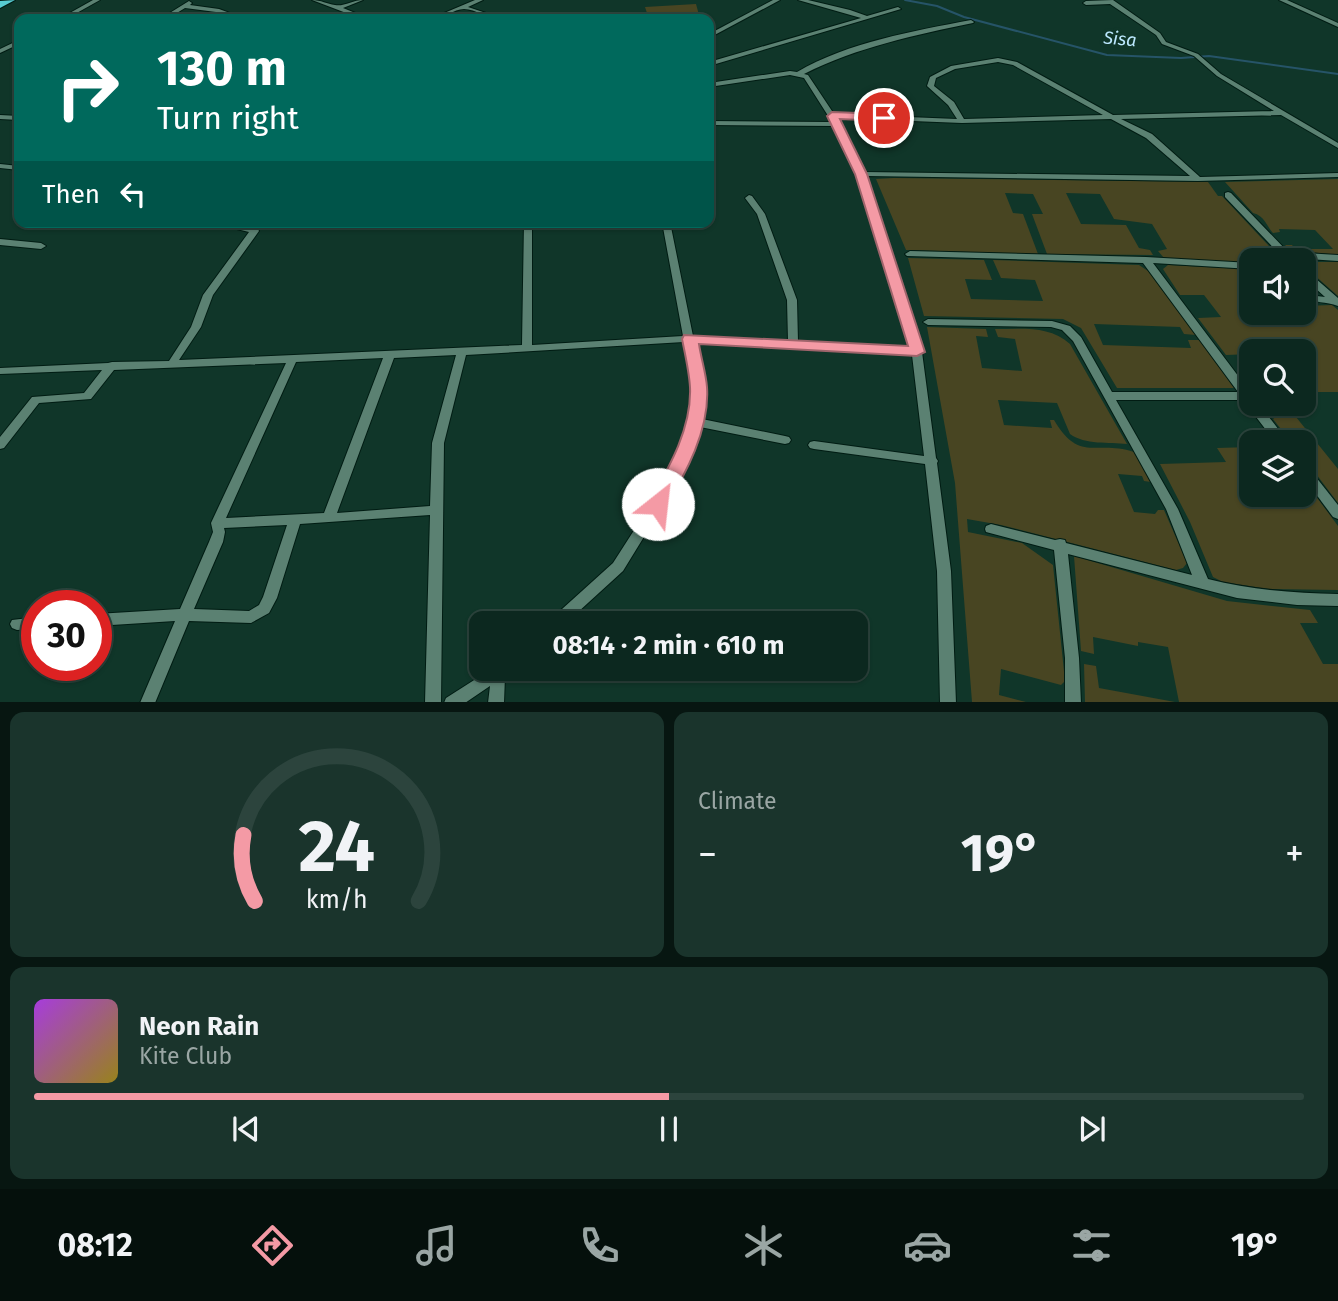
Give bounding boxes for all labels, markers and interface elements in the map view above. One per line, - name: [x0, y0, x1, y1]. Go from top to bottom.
- water label: Sisa: [1101, 27, 1138, 51]
- text: 130 m: [157, 39, 287, 98]
- icon: right: [42, 42, 133, 133]
- pin: [854, 88, 914, 148]
- text: Turn right: [157, 99, 299, 137]
- icon: arrive: [865, 99, 903, 137]
- icon: left: [114, 175, 152, 213]
- text: Then: [42, 179, 100, 210]
- map controls: [1239, 248, 1316, 507]
- button: sound: [1239, 248, 1316, 325]
- button: search: [1239, 339, 1316, 416]
- button: layers: [1239, 430, 1316, 507]
- position arrow: [621, 467, 695, 541]
- speed limit sign: 30: [21, 590, 112, 681]
- text: 08:14 · 2 min · 610 m: [552, 630, 785, 661]
- text: Climate: [698, 787, 777, 815]
- text: 24: [299, 803, 375, 890]
- text: 19°: [961, 822, 1041, 885]
- text: −: [698, 831, 717, 877]
- text: +: [1285, 831, 1304, 877]
- text: km/h: [306, 884, 368, 914]
- text: Neon Rain: [139, 1011, 259, 1042]
- text: Kite Club: [139, 1042, 232, 1070]
- icon: previous: [227, 1110, 265, 1148]
- icon: pause: [650, 1110, 688, 1148]
- icon: next: [1073, 1110, 1111, 1148]
- icon: directions: [248, 1221, 297, 1270]
- icon: music: [412, 1221, 461, 1270]
- icon: phone: [575, 1221, 624, 1270]
- icon: climate: [739, 1221, 788, 1270]
- icon: car: [903, 1221, 952, 1270]
- icon: filters: [1067, 1221, 1116, 1270]
- text: 08:12: [57, 1226, 133, 1264]
- text: 19°: [1231, 1226, 1281, 1264]

